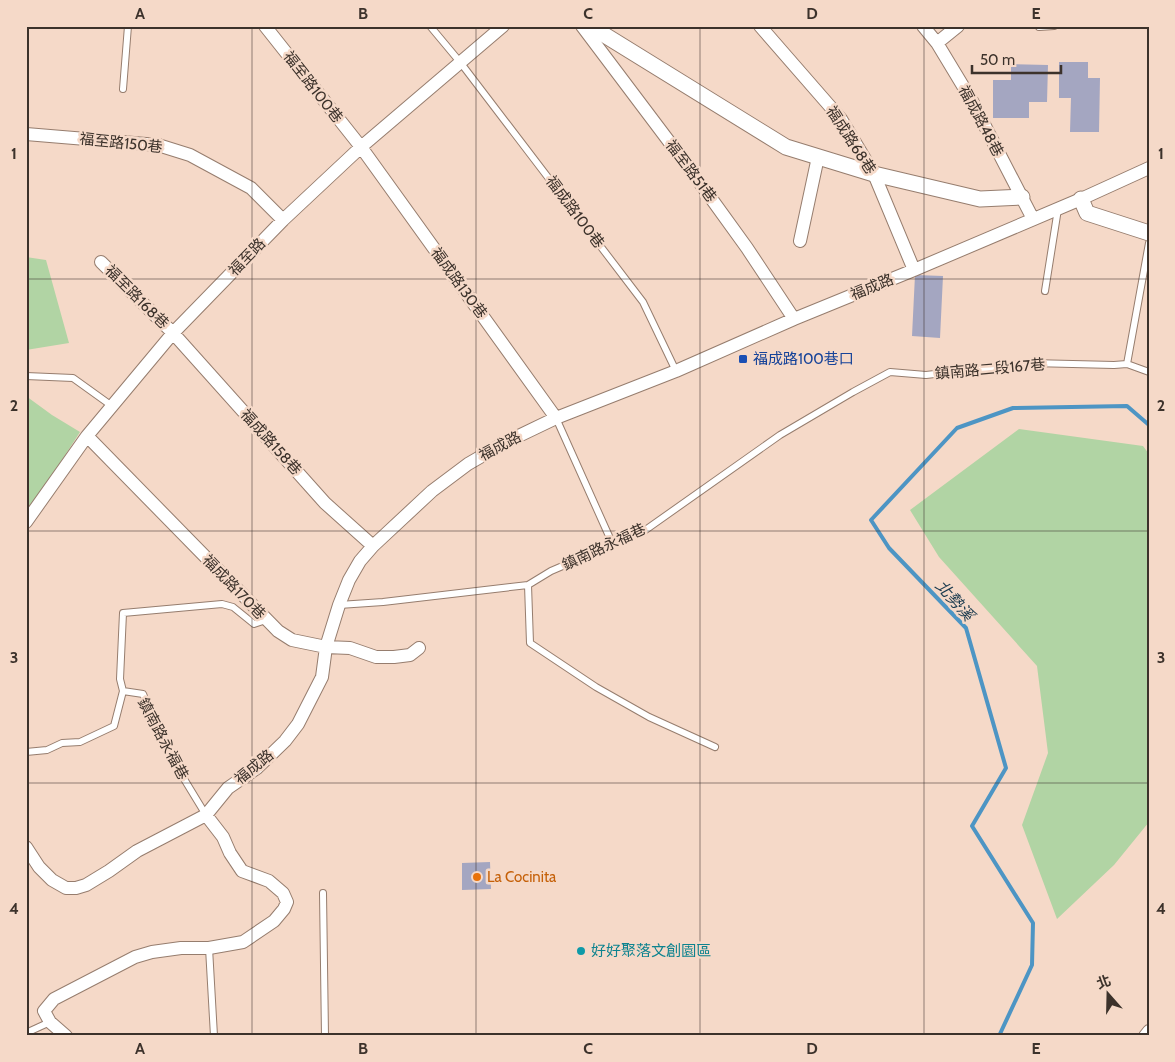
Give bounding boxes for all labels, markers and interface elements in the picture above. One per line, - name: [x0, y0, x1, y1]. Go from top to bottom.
- text: A: [135, 4, 145, 23]
- text: B: [358, 4, 368, 23]
- text: C: [583, 4, 593, 23]
- text: D: [806, 4, 818, 23]
- text: E: [1031, 4, 1041, 23]
- scale bar: [972, 42, 1061, 74]
- street label: 福至路100巷: [279, 48, 347, 126]
- text: 50 m: [980, 51, 1015, 69]
- street label: 福成路48巷: [955, 82, 1007, 160]
- street label: 福成路68巷: [822, 103, 880, 177]
- street label: 福至路150巷: [79, 130, 163, 156]
- street label: 福至路51巷: [662, 136, 720, 206]
- text: 1: [11, 144, 17, 163]
- text: 1: [1158, 144, 1164, 163]
- street label: 福成路100巷: [542, 172, 608, 252]
- street label: 福至路: [225, 235, 269, 279]
- street label: 福成路130巷: [427, 244, 491, 322]
- street label: 福至路168巷: [101, 261, 173, 333]
- street label: 福成路: [848, 270, 896, 304]
- place label: 福成路100巷口: [753, 350, 854, 368]
- marker: 福成路100巷口: [737, 353, 749, 365]
- street label: 鎮南路二段167巷: [934, 355, 1046, 383]
- text: 2: [10, 396, 18, 415]
- text: 2: [1157, 396, 1165, 415]
- street label: 福成路158巷: [237, 405, 305, 479]
- street label: 福成路: [476, 427, 524, 465]
- street label: 鎮南路永福巷: [559, 520, 649, 574]
- street label: 福成路170巷: [199, 551, 269, 623]
- water label: 北勢溪: [932, 576, 979, 626]
- text: 3: [10, 648, 18, 667]
- text: 3: [1157, 648, 1165, 667]
- street label: 鎮南路永福巷: [134, 695, 192, 783]
- street label: 福成路: [231, 746, 277, 788]
- place label: La Cocinita: [487, 868, 557, 886]
- marker: La Cocinita: [471, 871, 483, 883]
- text: 4: [9, 899, 19, 918]
- text: 4: [1156, 899, 1166, 918]
- place label: 好好聚落文創園區: [591, 942, 711, 960]
- marker: 好好聚落文創園區: [575, 945, 587, 957]
- north arrow: [1082, 970, 1132, 1020]
- text: 北: [1094, 971, 1113, 993]
- text: A: [135, 1039, 145, 1058]
- text: B: [358, 1039, 368, 1058]
- text: C: [583, 1039, 593, 1058]
- text: D: [806, 1039, 818, 1058]
- text: E: [1031, 1039, 1041, 1058]

